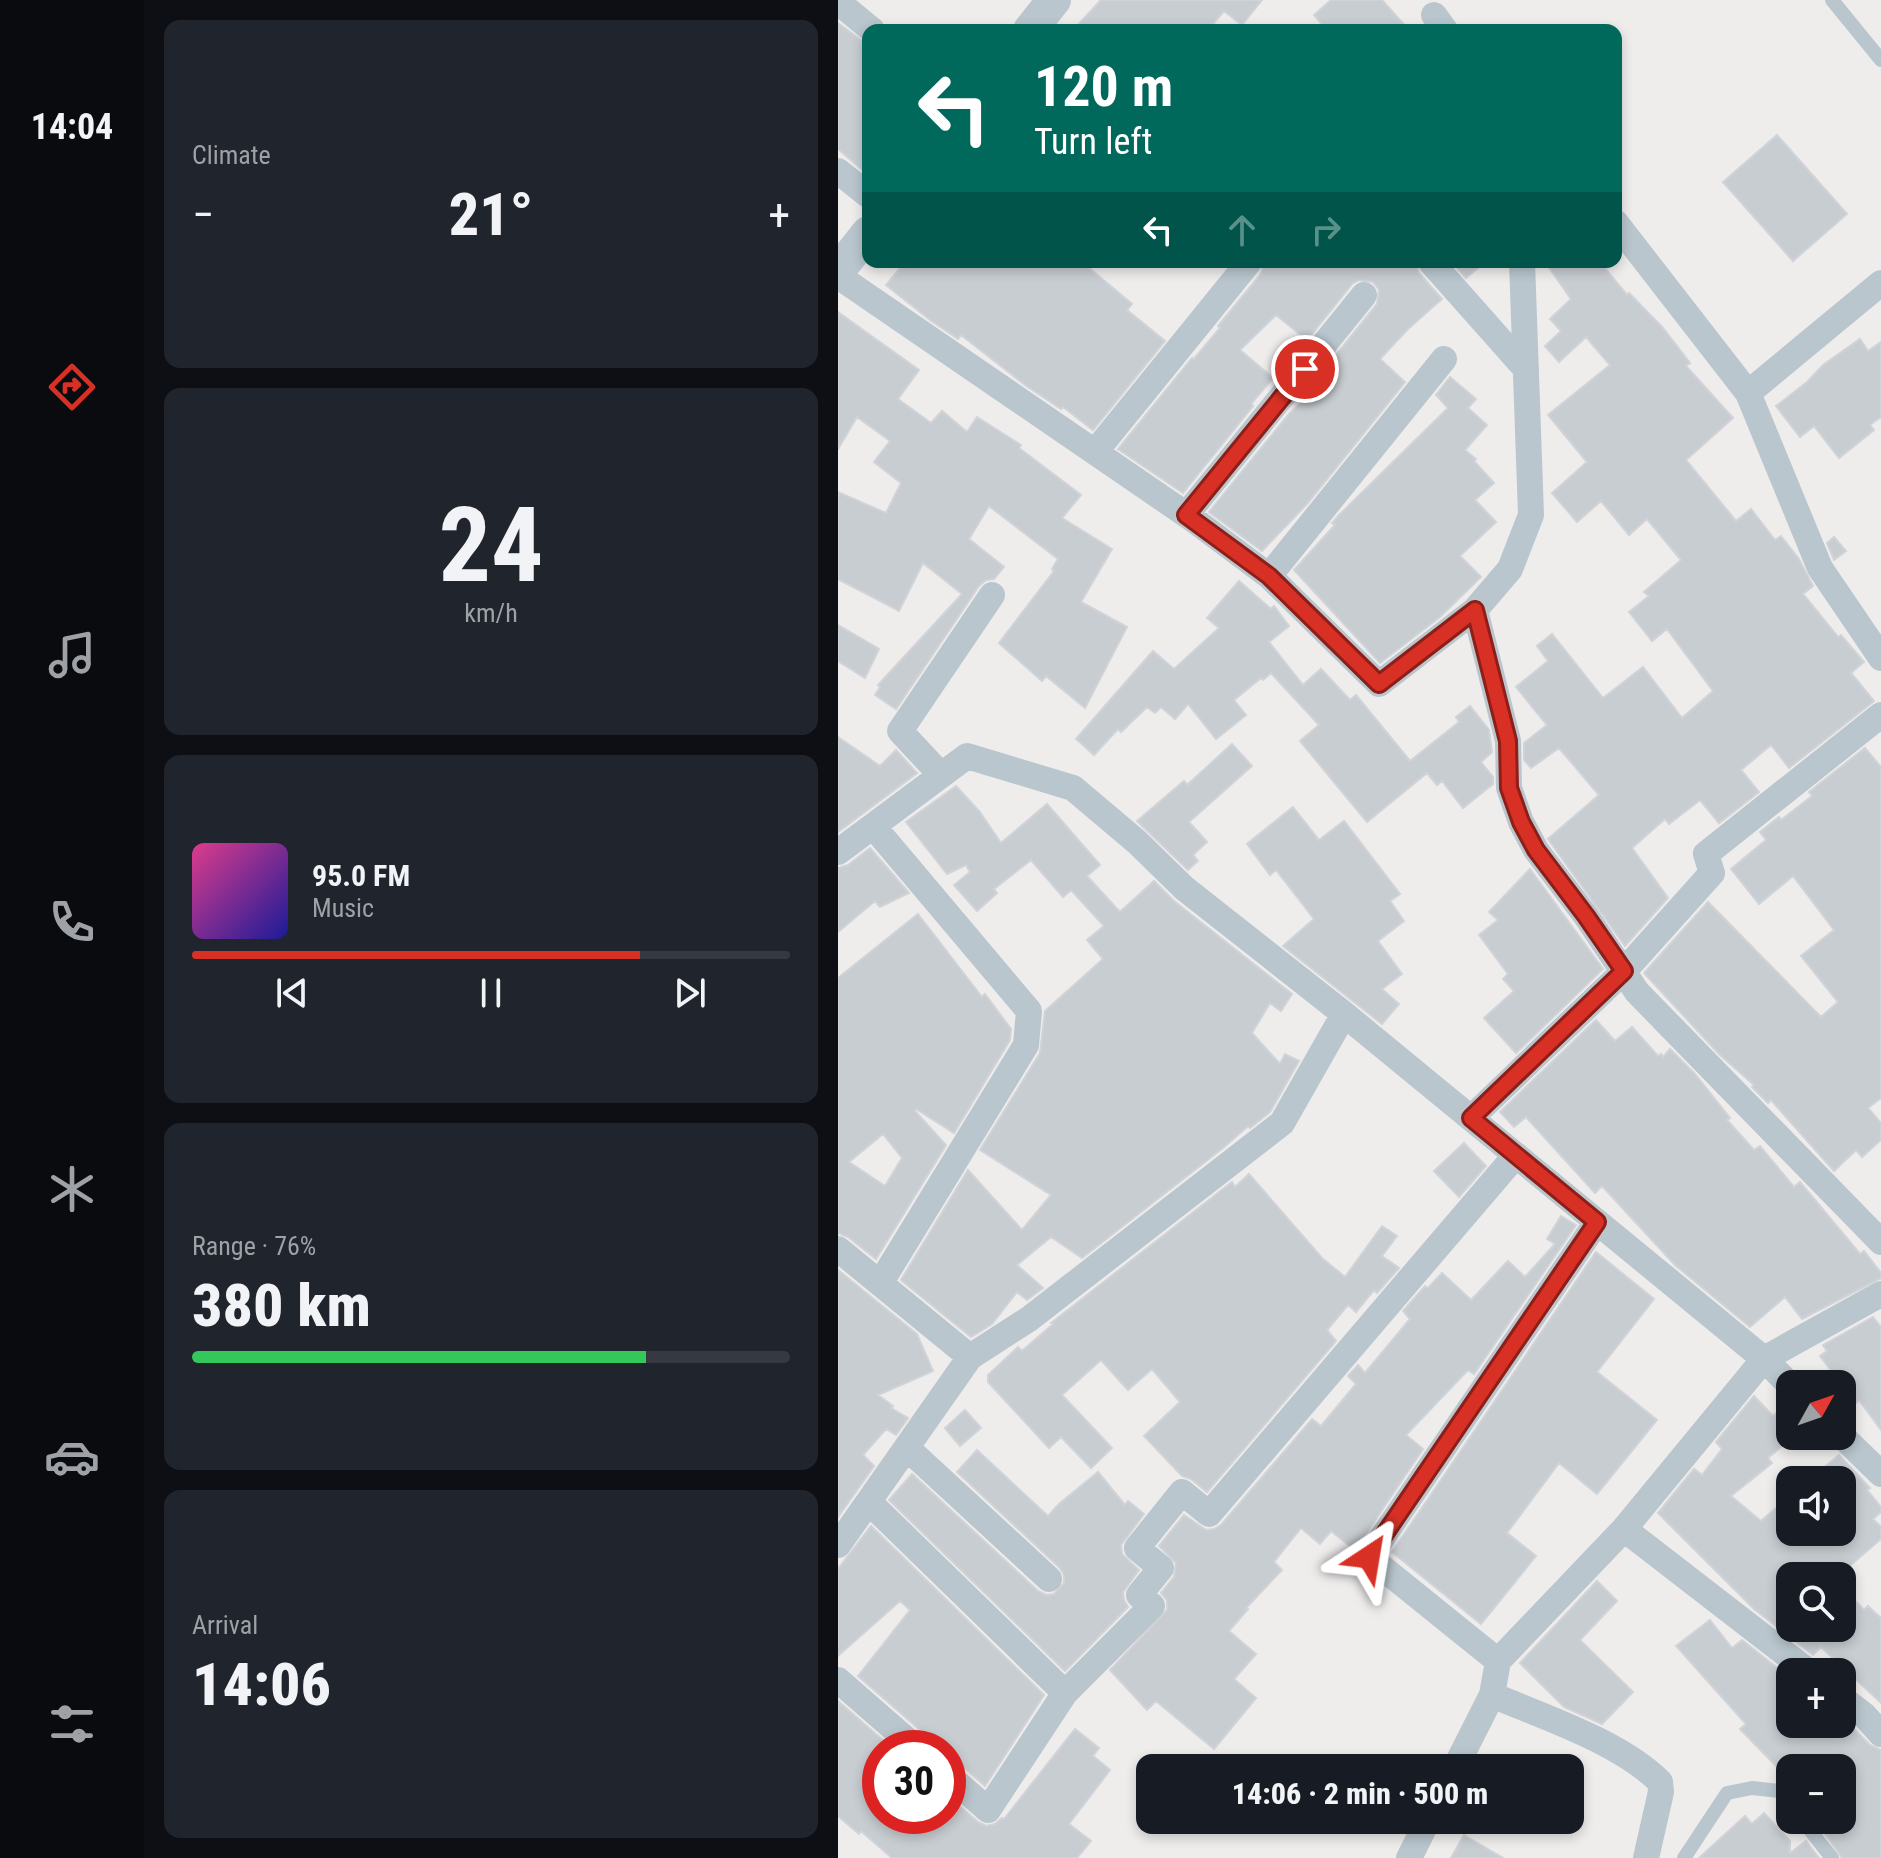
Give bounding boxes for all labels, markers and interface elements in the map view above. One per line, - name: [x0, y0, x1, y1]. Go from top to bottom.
- text: 120 m: [1034, 54, 1173, 120]
- icon: left: [902, 56, 1006, 160]
- text: 14:04: [31, 106, 113, 148]
- text: Turn left: [1034, 121, 1152, 163]
- text: Climate: [192, 140, 271, 170]
- text: 21°: [449, 179, 533, 250]
- text: −: [192, 189, 214, 241]
- text: +: [768, 189, 790, 241]
- icon: left: [1136, 208, 1180, 252]
- icon: ahead: [1220, 208, 1264, 252]
- icon: right: [1304, 208, 1348, 252]
- pin: [1271, 335, 1339, 403]
- icon: arrive: [1283, 347, 1327, 391]
- icon: directions: [44, 359, 100, 415]
- text: 24: [438, 485, 544, 606]
- text: km/h: [464, 598, 518, 628]
- icon: music: [44, 627, 100, 683]
- text: 95.0 FM: [312, 858, 410, 893]
- text: Music: [312, 893, 374, 923]
- icon: phone: [44, 894, 100, 950]
- icon: previous: [270, 971, 314, 1015]
- icon: pause: [469, 971, 513, 1015]
- icon: next: [668, 971, 712, 1015]
- icon: climate: [44, 1161, 100, 1217]
- text: Range · 76%: [192, 1231, 316, 1261]
- text: 380 km: [192, 1270, 371, 1341]
- north arrow: [1776, 1370, 1856, 1450]
- map controls: [1776, 1370, 1856, 1834]
- icon: car: [44, 1429, 100, 1485]
- button: sound: [1776, 1466, 1856, 1546]
- position arrow: [1327, 1515, 1411, 1599]
- button: search: [1776, 1562, 1856, 1642]
- text: Arrival: [192, 1610, 258, 1640]
- text: 14:06: [192, 1649, 331, 1720]
- button: +: [1776, 1658, 1856, 1738]
- icon: filters: [44, 1696, 100, 1752]
- speed limit sign: 30: [862, 1730, 966, 1834]
- button: −: [1776, 1754, 1856, 1834]
- text: 14:06 · 2 min · 500 m: [1232, 1776, 1488, 1811]

